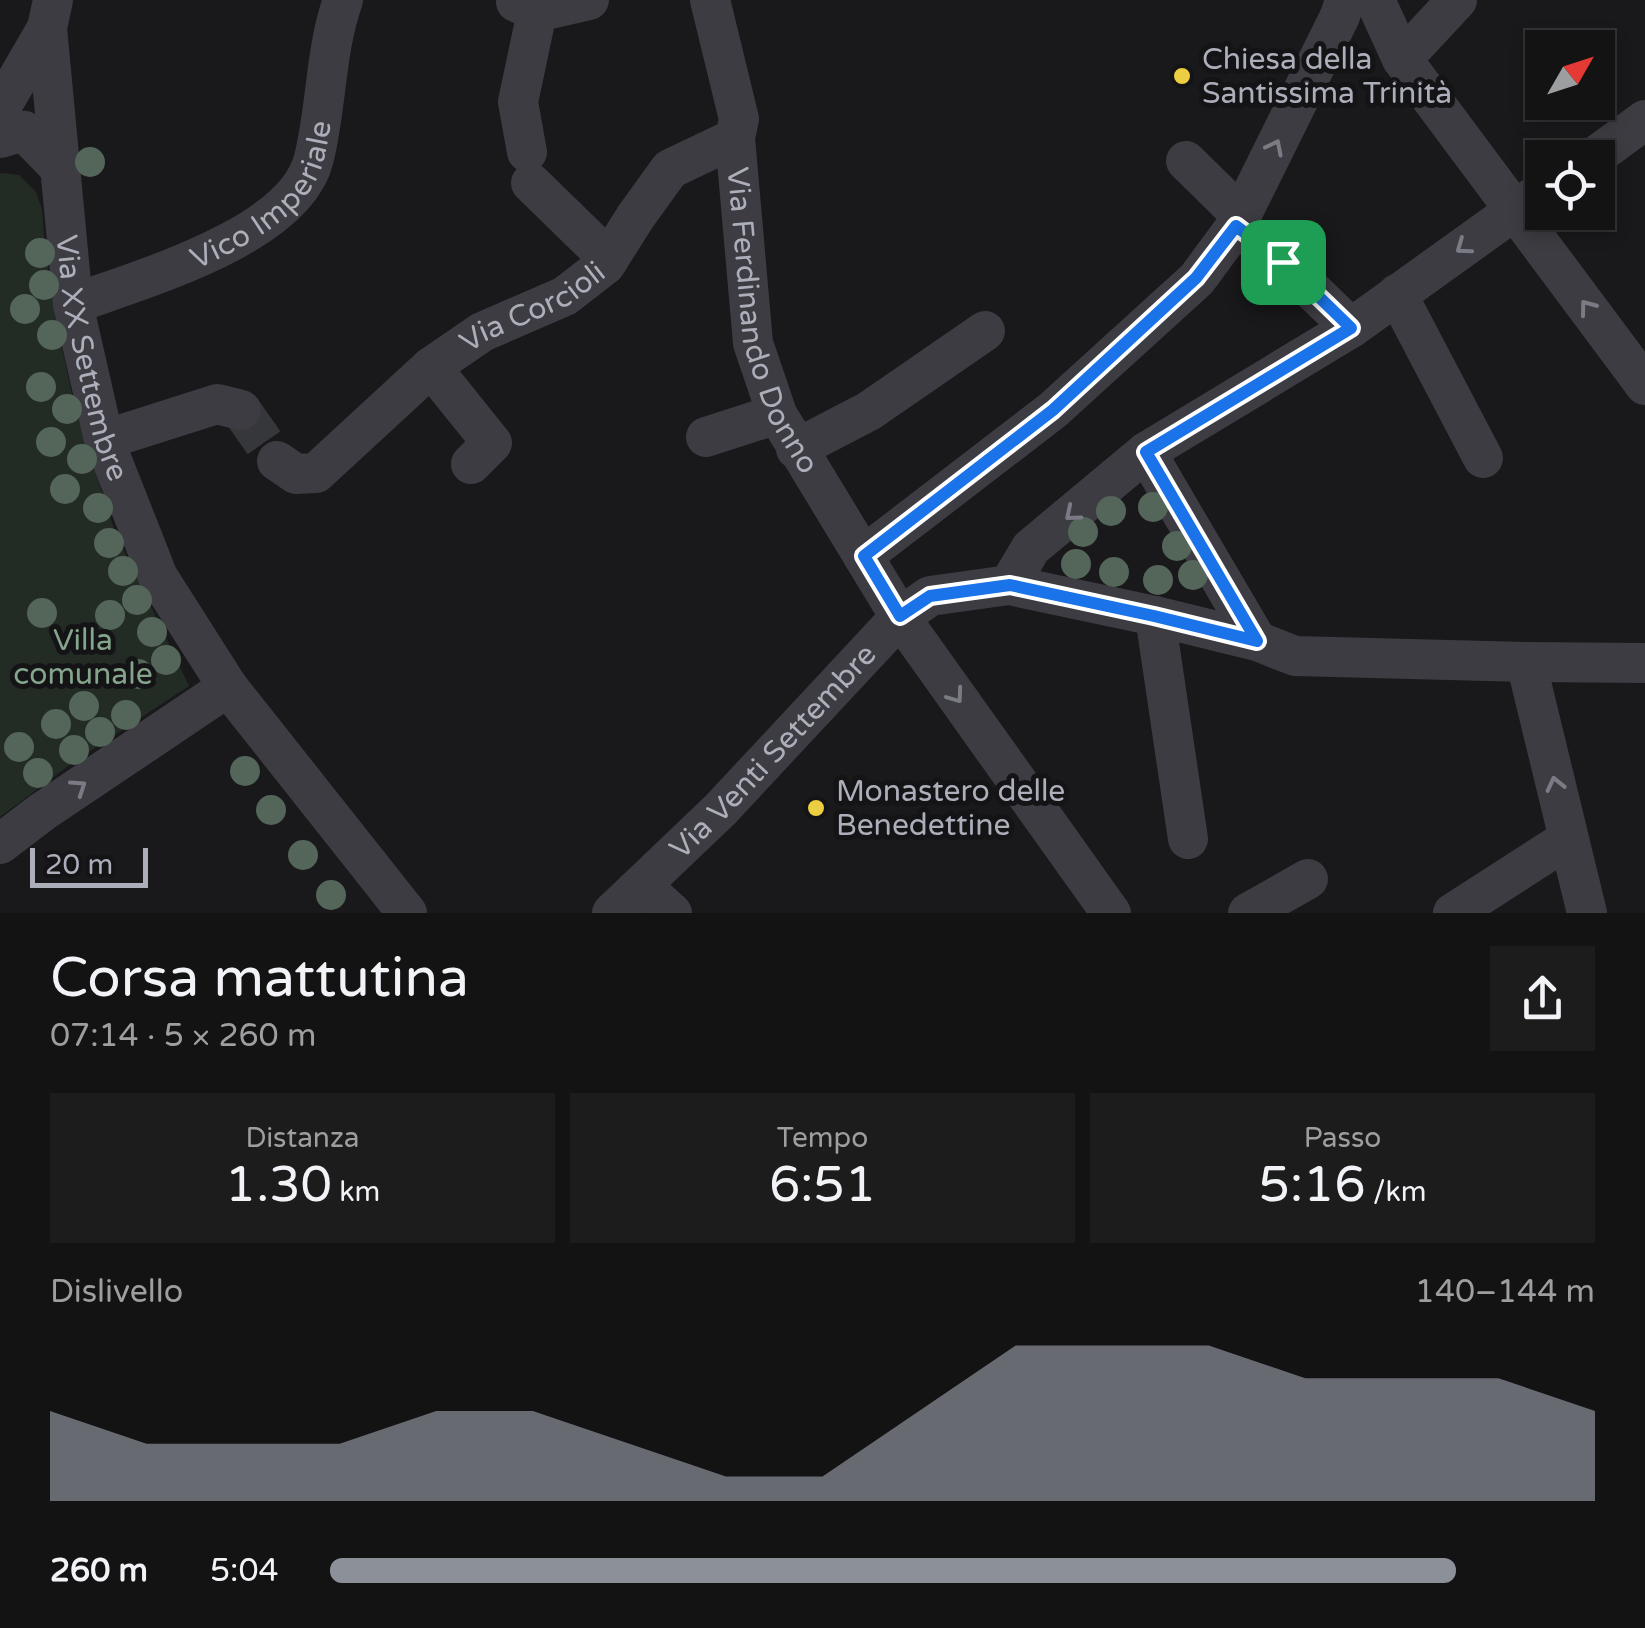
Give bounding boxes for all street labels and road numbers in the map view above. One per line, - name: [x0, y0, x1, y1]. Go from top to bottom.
- street label: Vico Imperiale: [185, 118, 339, 277]
- street label: Via Ferdinando Donno: [719, 166, 827, 480]
- street label: Via XX Settembre: [48, 233, 137, 486]
- street label: Via Corcioli: [453, 253, 613, 360]
- street label: Via Venti Settembre: [662, 636, 884, 867]

